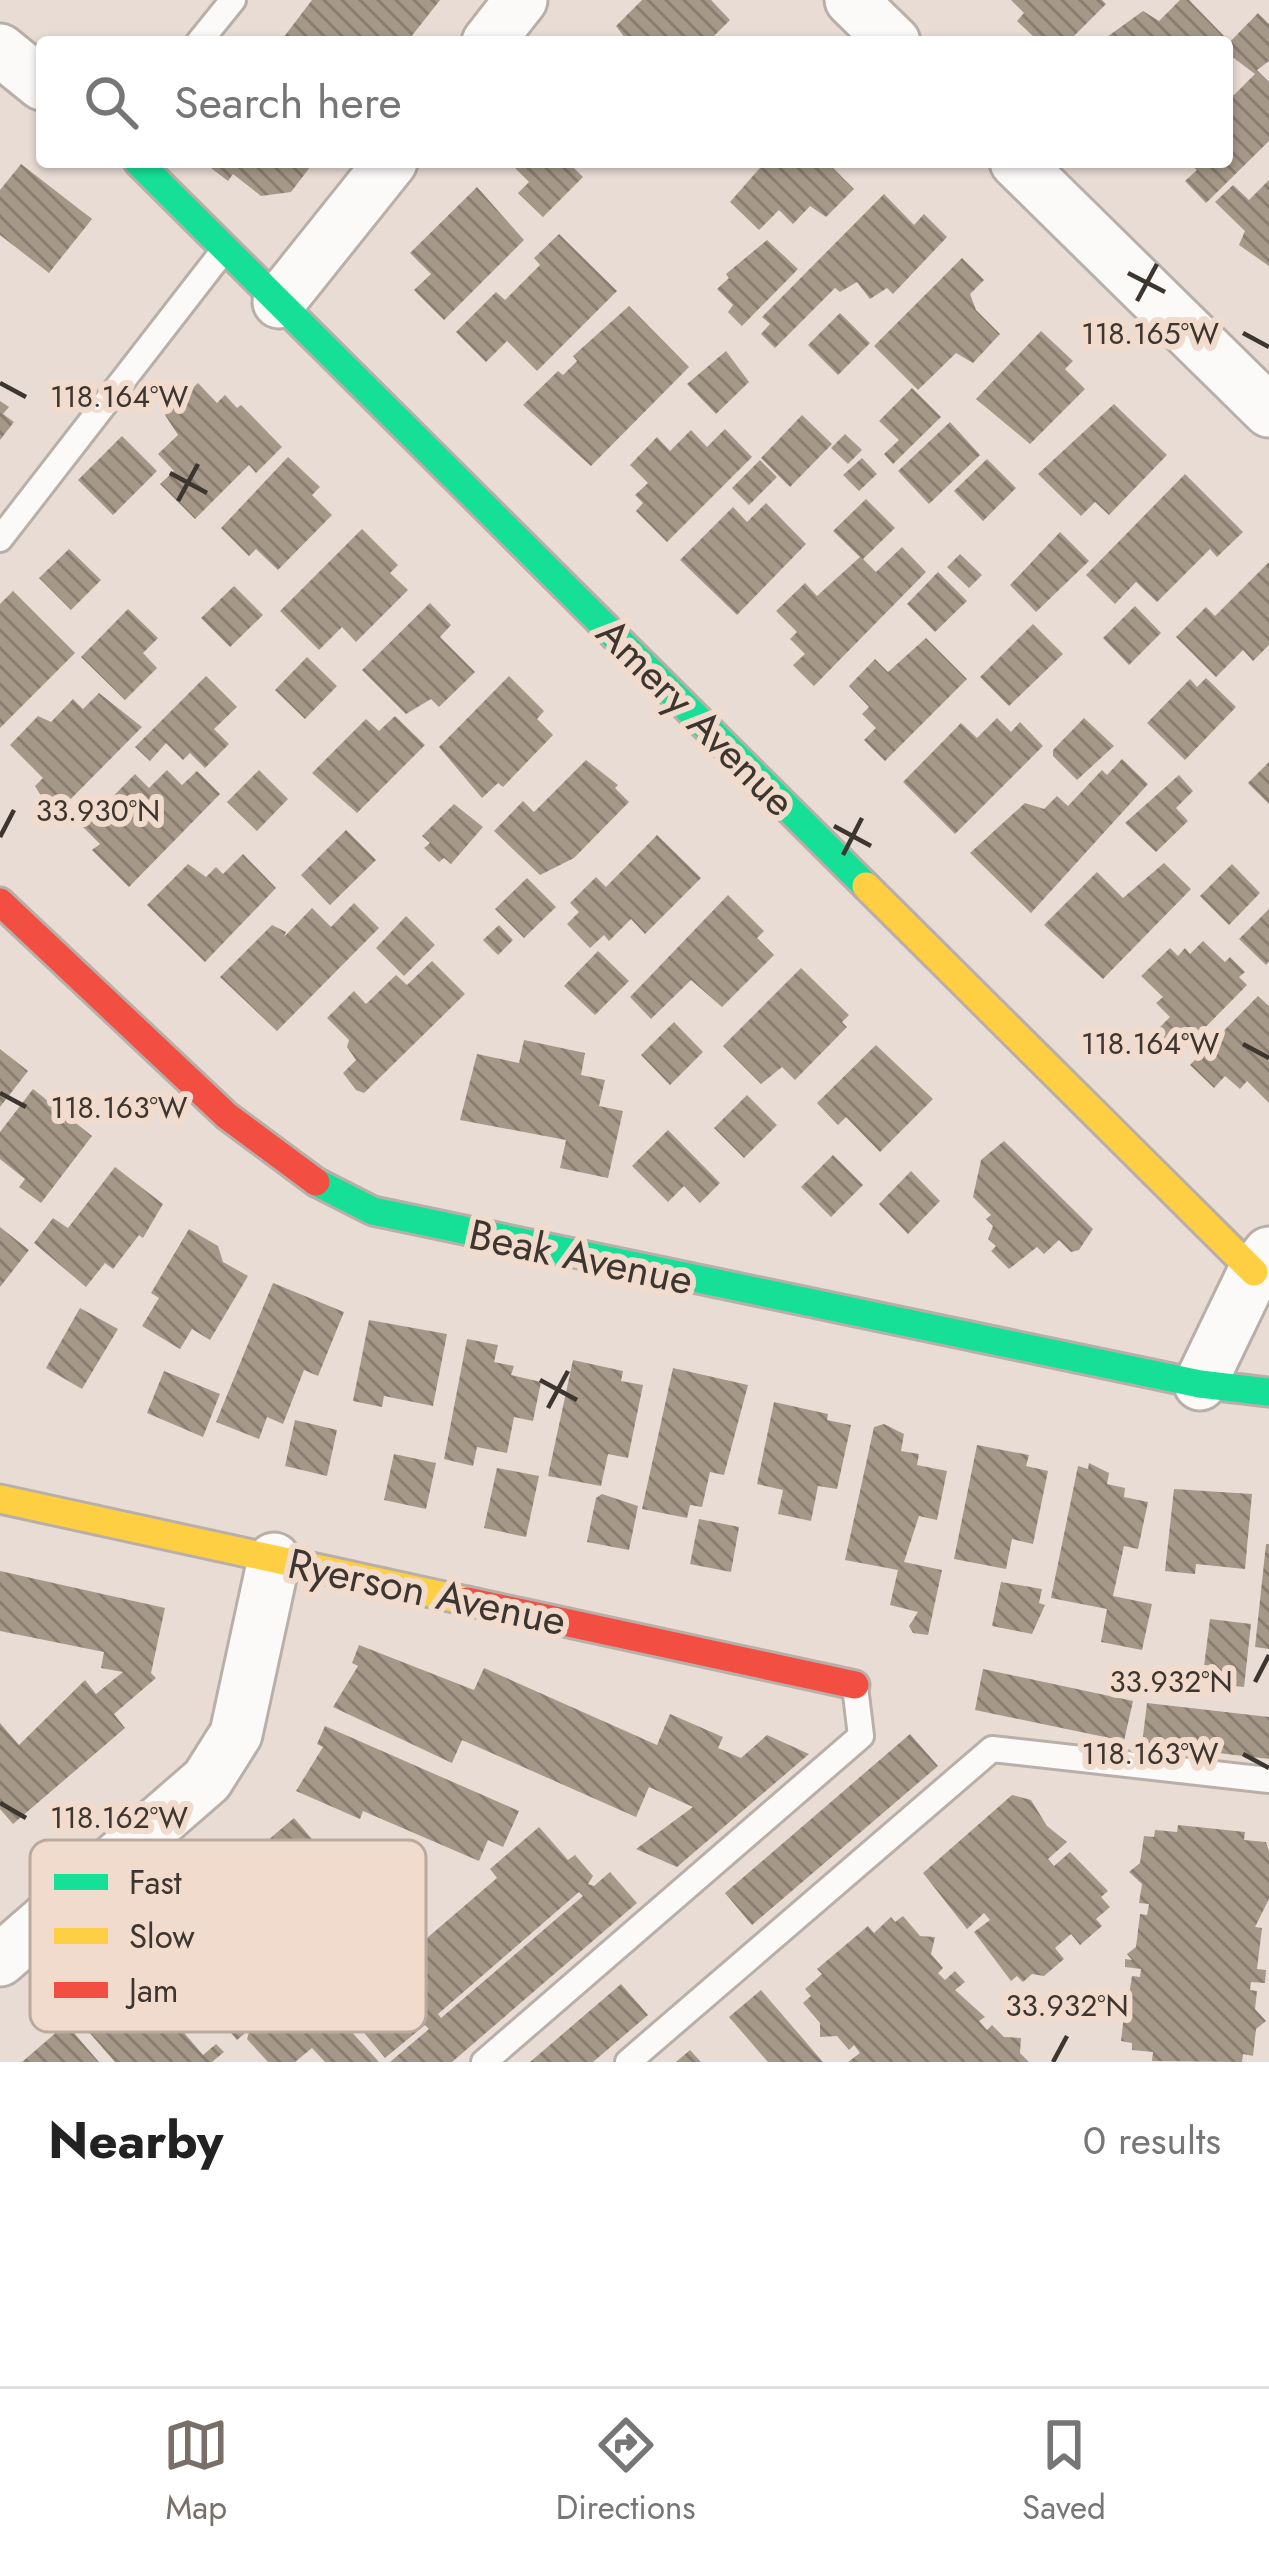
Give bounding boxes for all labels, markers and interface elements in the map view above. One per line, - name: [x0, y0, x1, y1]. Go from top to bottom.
- search box: [36, 36, 1233, 168]
- icon: search: [78, 69, 144, 135]
- text: Search here: [174, 70, 402, 135]
- text: 118.165°W: [1081, 312, 1219, 355]
- text: 118.164°W: [50, 375, 188, 418]
- street label: Amery Avenue: [583, 604, 809, 830]
- text: 33.930°N: [36, 789, 160, 832]
- text: 118.164°W: [1081, 1022, 1219, 1065]
- text: 118.163°W: [50, 1086, 188, 1129]
- street label: Beak Avenue: [464, 1204, 698, 1310]
- street label: Ryerson Avenue: [282, 1533, 572, 1651]
- text: 33.932°N: [1109, 1660, 1233, 1703]
- text: 118.163°W: [1081, 1732, 1219, 1775]
- text: 118.162°W: [50, 1796, 188, 1839]
- legend: [30, 1840, 426, 2032]
- text: Fast: [129, 1859, 182, 1906]
- text: Slow: [129, 1913, 195, 1960]
- text: Jam: [125, 1967, 179, 2014]
- text: 33.932°N: [1005, 1984, 1129, 2027]
- text: Nearby: [48, 2103, 223, 2177]
- text: 0 results: [1083, 2112, 1221, 2169]
- tab: Map: [163, 2412, 229, 2531]
- tab: Directions: [556, 2412, 696, 2531]
- tab: Saved: [1022, 2412, 1106, 2531]

